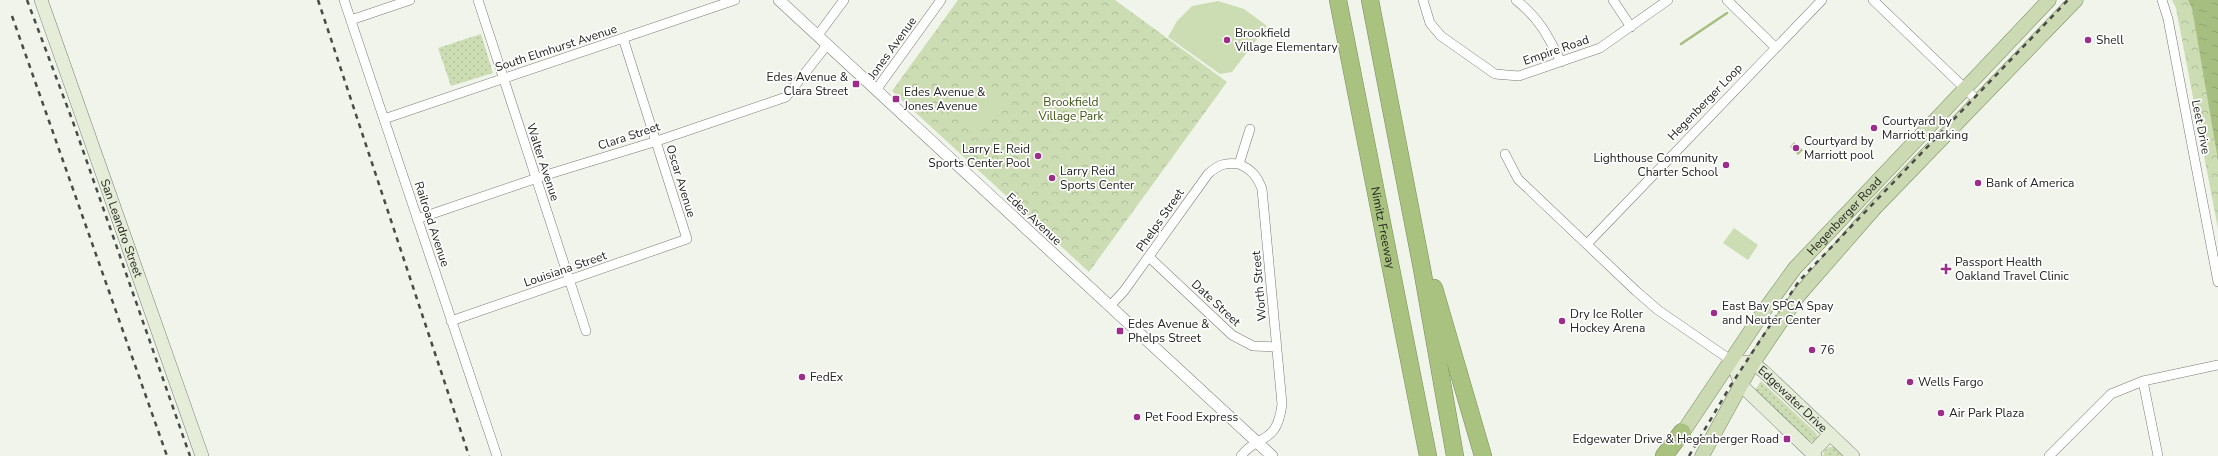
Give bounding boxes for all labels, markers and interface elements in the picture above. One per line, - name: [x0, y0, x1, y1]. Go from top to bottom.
- street label: Jones Avenue: [863, 14, 920, 83]
- street label: South Elmhurst Avenue: [493, 21, 619, 75]
- place label: Brookfield Village Elementary: [1234, 25, 1339, 55]
- street label: Empire Road: [1521, 31, 1591, 69]
- place label: Shell: [2096, 32, 2124, 48]
- marker: Brookfield Village Elementary: [1222, 35, 1232, 45]
- marker: Shell: [2083, 35, 2093, 45]
- street label: Hegenberger Loop: [1664, 60, 1746, 144]
- place label: Edes Avenue & Clara Street: [767, 69, 849, 99]
- marker: Edes Avenue & Clara Street: [851, 79, 861, 89]
- place label: Edes Avenue & Jones Avenue: [903, 84, 986, 114]
- marker: Edes Avenue & Jones Avenue: [891, 94, 901, 104]
- park label: Brookfield Village Park: [1038, 94, 1104, 124]
- street label: Leet Drive: [2188, 98, 2214, 156]
- place label: Courtyard by Marriott parking: [1882, 113, 1968, 143]
- street label: Clara Street: [596, 118, 663, 154]
- street label: Walter Avenue: [523, 121, 563, 203]
- marker: Courtyard by Marriott parking: [1869, 123, 1879, 133]
- place label: Courtyard by Marriott pool: [1804, 133, 1875, 163]
- place label: Larry E. Reid Sports Center Pool: [928, 141, 1030, 171]
- street label: Oscar Avenue: [662, 143, 700, 219]
- marker: Courtyard by Marriott pool: [1791, 143, 1801, 153]
- place label: Lighthouse Community Charter School: [1594, 150, 1719, 180]
- marker: Larry E. Reid Sports Center Pool: [1033, 151, 1043, 161]
- marker: Lighthouse Community Charter School: [1721, 160, 1731, 170]
- place label: Larry Reid Sports Center: [1060, 163, 1135, 193]
- marker: Larry Reid Sports Center: [1047, 173, 1057, 183]
- street label: Hegenberger Road: [1803, 173, 1885, 259]
- place label: Bank of America: [1986, 175, 2074, 191]
- street label: San Leandro Street: [97, 177, 147, 280]
- marker: Bank of America: [1973, 178, 1983, 188]
- street label: Railroad Avenue: [411, 179, 453, 269]
- street label: Phelps Street: [1133, 185, 1188, 254]
- street label: Nimitz Freeway: [1367, 185, 1399, 271]
- street label: Edes Avenue: [1003, 189, 1065, 249]
- street label: Louisiana Street: [521, 247, 609, 291]
- street label: Worth Street: [1248, 249, 1270, 322]
- place label: Passport Health Oakland Travel Clinic: [1955, 254, 2069, 284]
- marker: Passport Health Oakland Travel Clinic: [1940, 263, 1952, 275]
- street label: Date Street: [1188, 276, 1245, 330]
- place label: East Bay SPCA Spay and Neuter Center: [1722, 298, 1834, 328]
- place label: Dry Ice Roller Hockey Arena: [1570, 306, 1645, 336]
- marker: East Bay SPCA Spay and Neuter Center: [1709, 308, 1719, 318]
- place label: Edes Avenue & Phelps Street: [1128, 316, 1210, 346]
- marker: Dry Ice Roller Hockey Arena: [1557, 316, 1567, 326]
- marker: Edes Avenue & Phelps Street: [1115, 326, 1125, 336]
- place label: 76: [1820, 342, 1834, 358]
- marker: 76: [1807, 345, 1817, 355]
- street label: Edgewater Drive: [1755, 362, 1831, 436]
- place label: FedEx: [810, 369, 844, 385]
- marker: FedEx: [797, 372, 807, 382]
- place label: Wells Fargo: [1918, 374, 1984, 390]
- marker: Wells Fargo: [1905, 377, 1915, 387]
- place label: Air Park Plaza: [1949, 405, 2024, 421]
- marker: Air Park Plaza: [1936, 408, 1946, 418]
- place label: Pet Food Express: [1145, 409, 1238, 425]
- marker: Pet Food Express: [1132, 412, 1142, 422]
- place label: Edgewater Drive & Hegenberger Road: [1572, 431, 1779, 447]
- marker: Edgewater Drive & Hegenberger Road: [1782, 434, 1792, 444]

